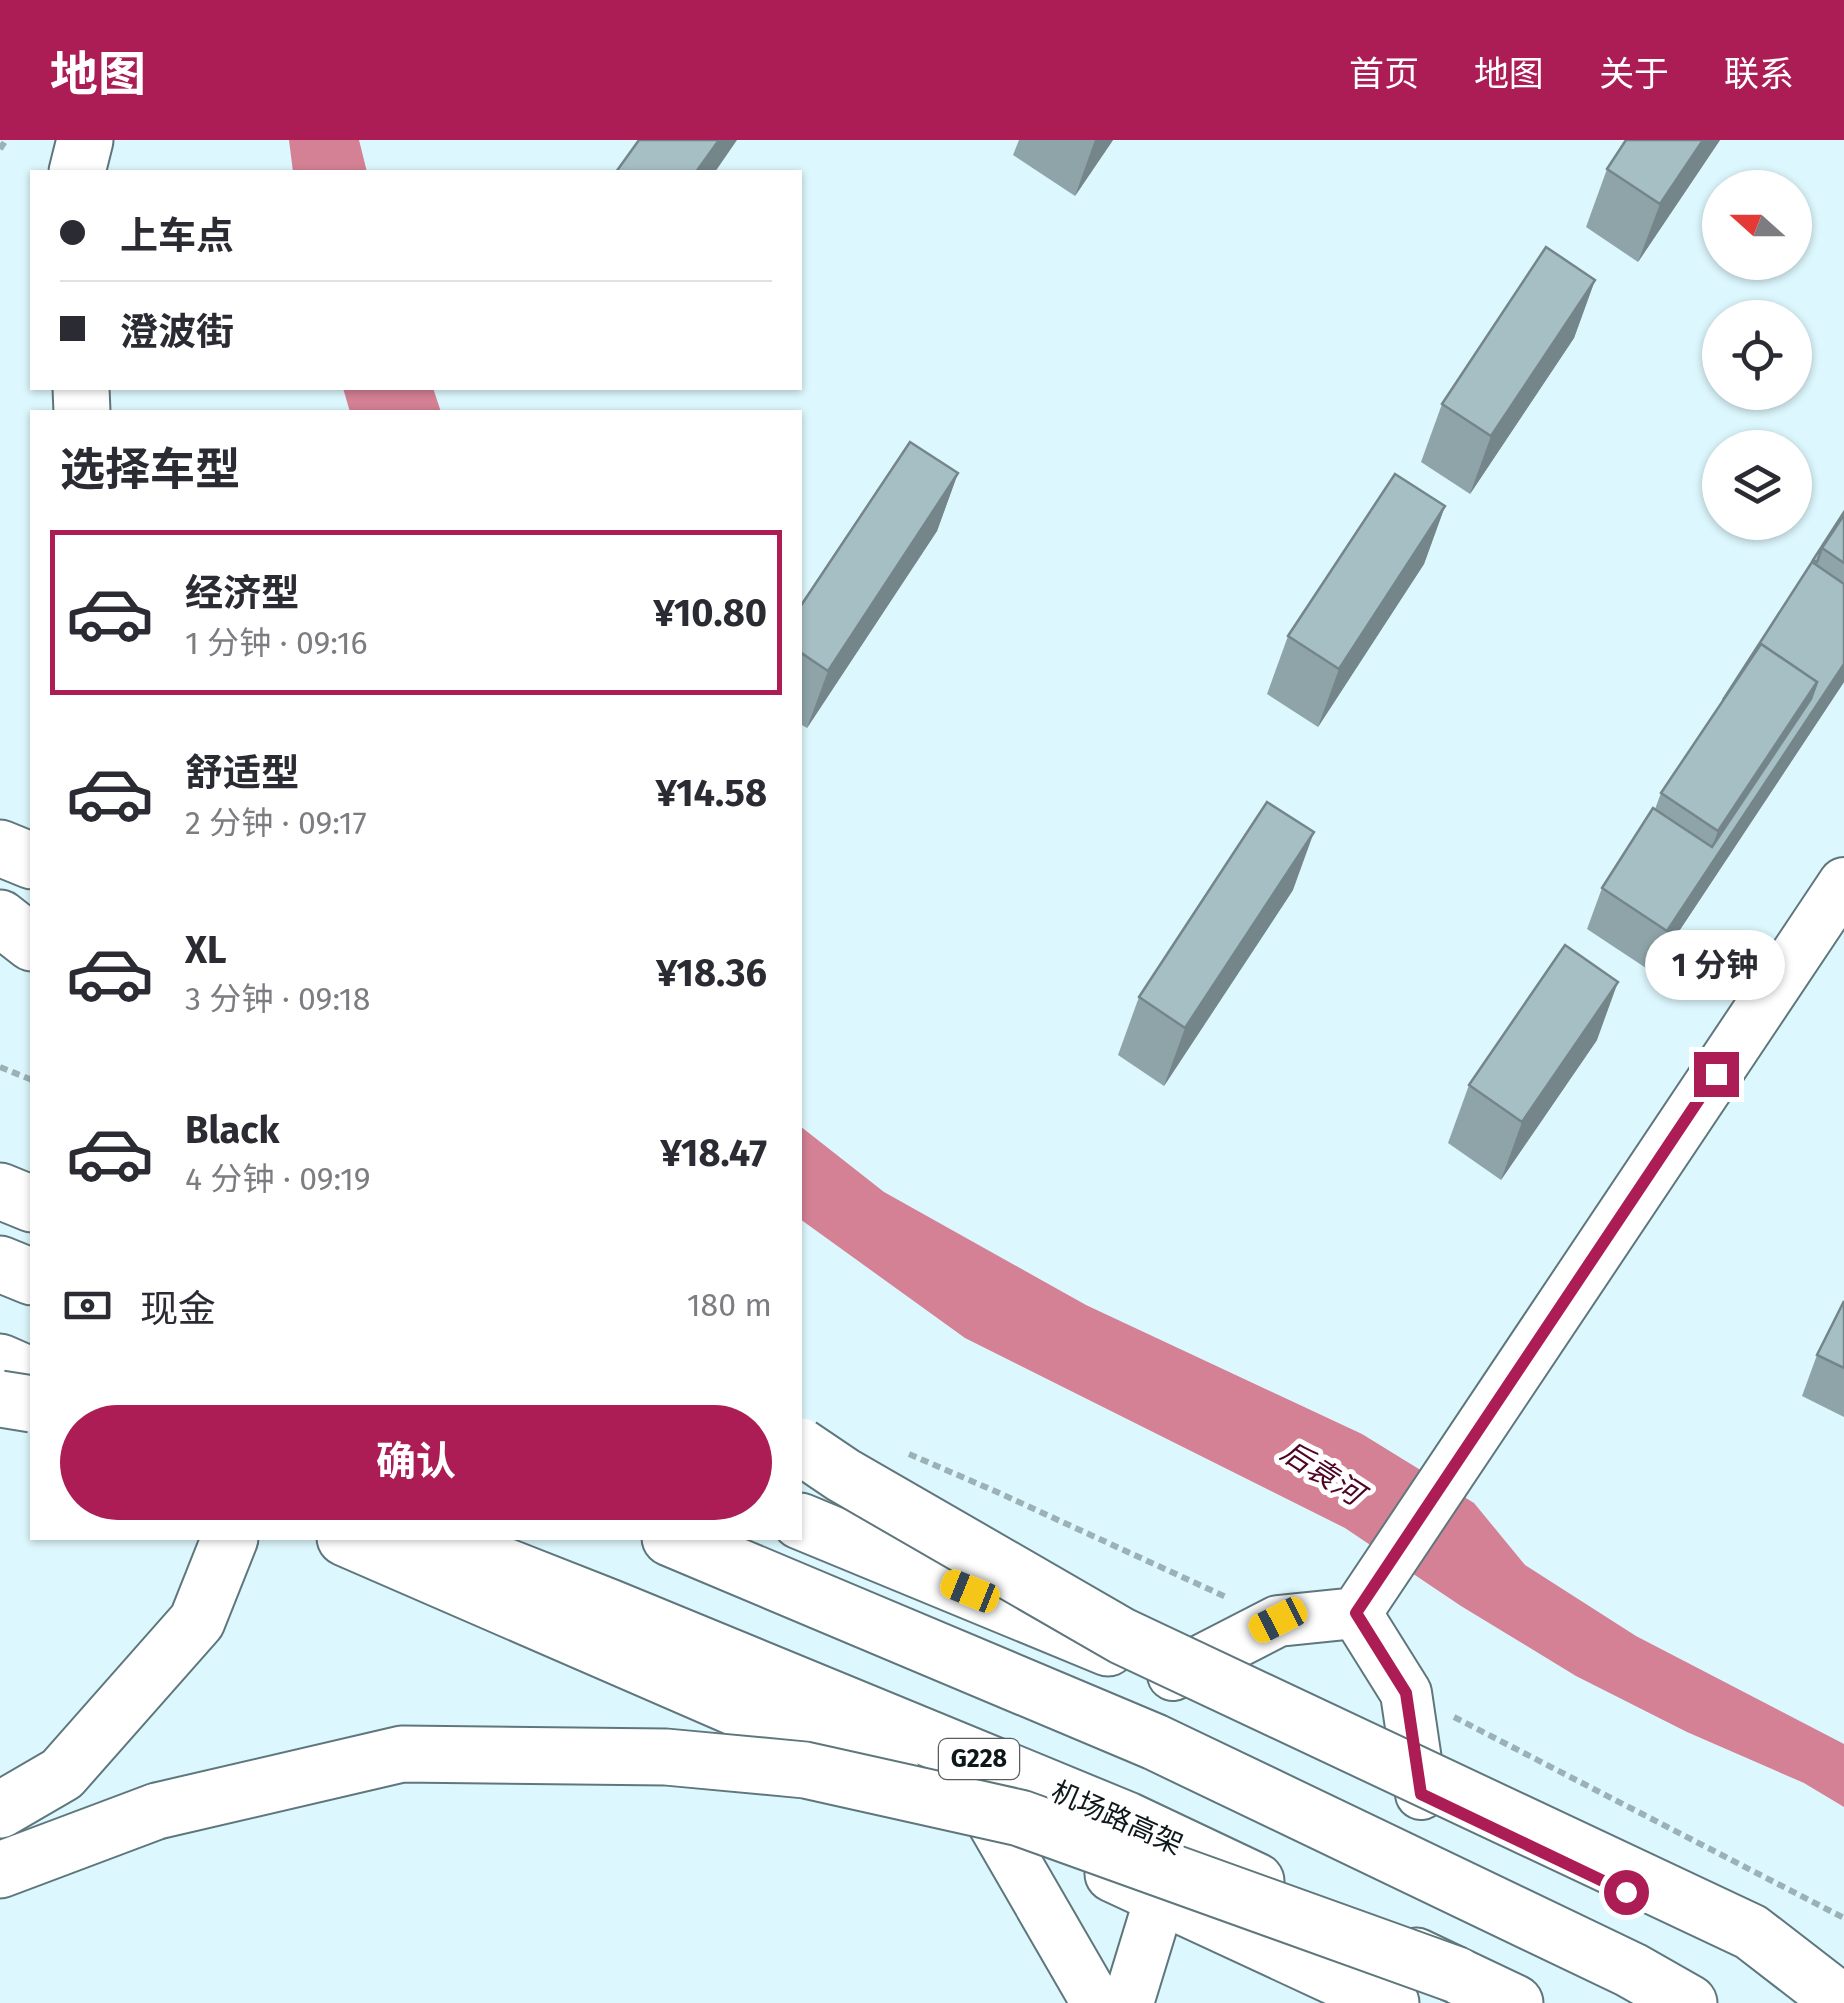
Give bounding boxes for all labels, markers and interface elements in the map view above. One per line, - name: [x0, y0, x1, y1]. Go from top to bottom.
- text: 地图: [50, 46, 146, 104]
- text: 首页: [1349, 53, 1419, 95]
- text: 地图: [1474, 53, 1544, 95]
- text: 关于: [1599, 53, 1669, 95]
- text: 联系: [1724, 53, 1794, 95]
- north arrow: [1702, 170, 1812, 280]
- map controls: [1702, 170, 1812, 540]
- text: 上车点: [120, 213, 234, 259]
- button: locate: [1702, 300, 1812, 410]
- text: 澄波街: [120, 309, 234, 355]
- button: layers: [1702, 430, 1812, 540]
- text: 选择车型: [60, 443, 240, 497]
- icon: car: [65, 568, 155, 658]
- text: 经济型: [185, 570, 299, 616]
- text: ¥10.80: [653, 590, 767, 636]
- text: 1 分钟 · 09:16: [185, 624, 368, 662]
- icon: car: [65, 748, 155, 838]
- text: 舒适型: [185, 750, 299, 796]
- text: ¥14.58: [656, 770, 767, 816]
- text: 2 分钟 · 09:17: [185, 804, 367, 842]
- text: XL: [185, 927, 227, 973]
- icon: car: [65, 928, 155, 1018]
- callout: 1 分钟: [1646, 929, 1786, 999]
- text: 1 分钟: [1672, 946, 1758, 984]
- text: ¥18.36: [656, 950, 767, 996]
- text: 3 分钟 · 09:18: [185, 980, 370, 1018]
- route end: [1694, 1052, 1739, 1097]
- text: Black: [185, 1107, 280, 1153]
- icon: car: [65, 1108, 155, 1198]
- text: ¥18.47: [660, 1130, 767, 1176]
- text: 4 分钟 · 09:19: [185, 1160, 371, 1198]
- icon: cash: [60, 1278, 115, 1333]
- text: 现金: [140, 1286, 216, 1332]
- text: 180 m: [687, 1286, 772, 1324]
- button: 确认: [60, 1405, 772, 1520]
- water label: 后袁河: [1274, 1433, 1374, 1515]
- car: [937, 1566, 1003, 1616]
- car: [1244, 1593, 1312, 1647]
- road number: G228: [939, 1739, 1019, 1779]
- street label: 机场路高架: [1046, 1774, 1188, 1862]
- route start: [1604, 1870, 1649, 1915]

